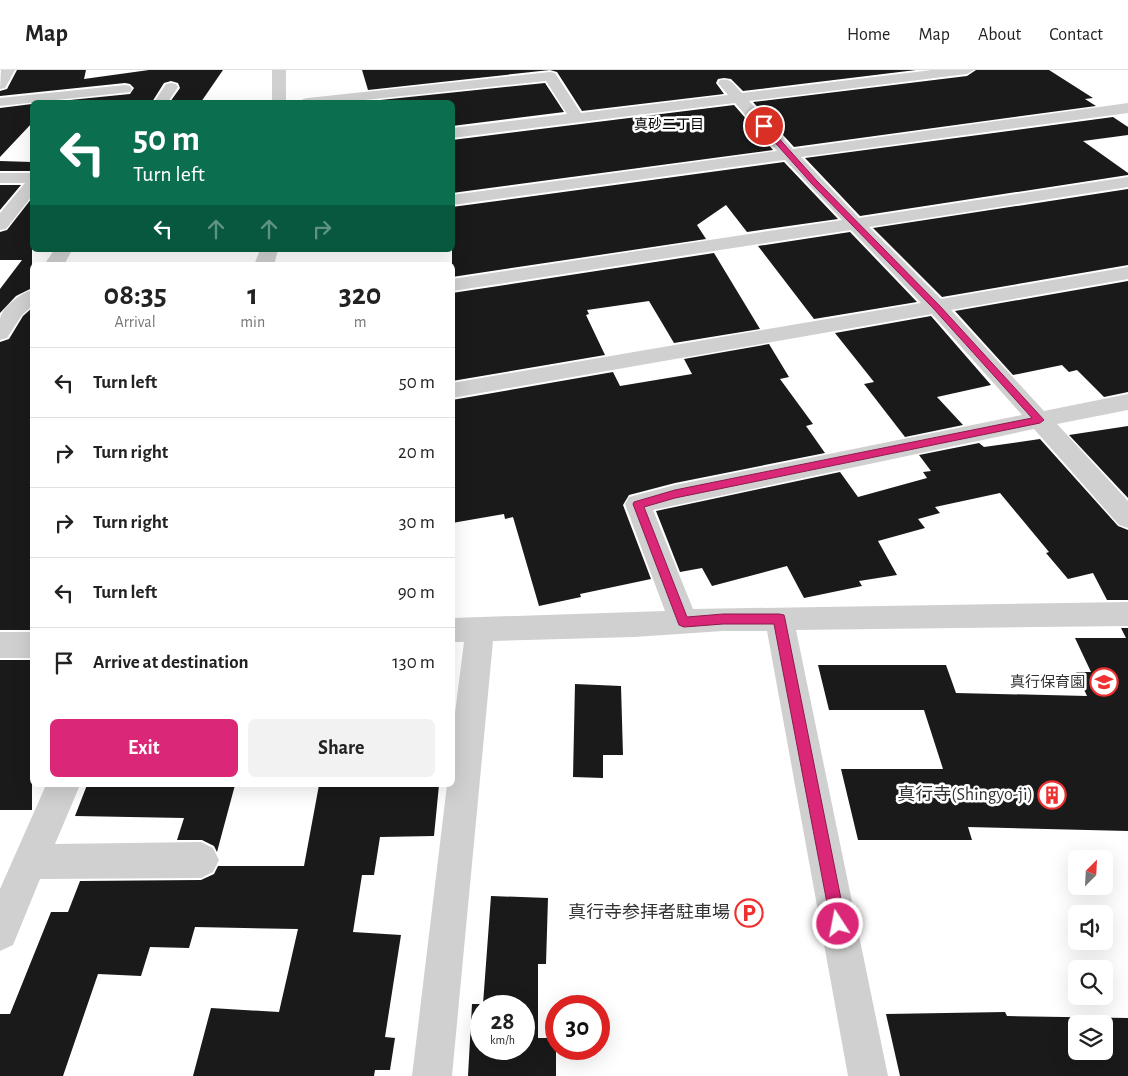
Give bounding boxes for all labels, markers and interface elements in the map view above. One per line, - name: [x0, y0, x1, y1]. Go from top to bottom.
- text: Map: [25, 22, 68, 46]
- text: Home: [847, 26, 890, 44]
- text: Map: [918, 26, 950, 44]
- text: About: [978, 26, 1021, 44]
- text: Contact: [1049, 26, 1103, 44]
- pin: [743, 105, 785, 147]
- icon: arrive: [750, 112, 778, 140]
- district label: 真砂二丁目: [634, 117, 704, 132]
- icon: left: [50, 120, 115, 185]
- text: 50 m: [133, 122, 200, 157]
- text: Turn left: [133, 163, 205, 185]
- icon: left: [149, 215, 177, 243]
- icon: ahead: [202, 215, 230, 243]
- icon: ahead: [255, 215, 283, 243]
- icon: right: [308, 215, 336, 243]
- text: 08:35: [104, 280, 167, 310]
- text: 1: [247, 280, 258, 310]
- text: 320: [339, 280, 381, 310]
- text: Arrival: [115, 314, 156, 330]
- text: min: [240, 314, 265, 330]
- text: m: [354, 314, 366, 330]
- icon: left: [50, 369, 78, 397]
- text: Turn left: [93, 373, 157, 392]
- text: 50 m: [399, 373, 435, 392]
- icon: right: [50, 439, 78, 467]
- text: Turn right: [93, 443, 168, 462]
- text: 20 m: [398, 443, 435, 462]
- icon: right: [50, 509, 78, 537]
- text: Turn right: [93, 513, 168, 532]
- text: 30 m: [399, 513, 435, 532]
- icon: left: [50, 579, 78, 607]
- text: Turn left: [93, 583, 157, 602]
- text: 90 m: [398, 583, 435, 602]
- icon: arrive: [50, 649, 78, 677]
- text: Arrive at destination: [93, 653, 249, 672]
- text: 130 m: [392, 653, 435, 672]
- school or university icon: 真行保育園: [1089, 667, 1119, 697]
- place label: 真行保育園: [1010, 674, 1085, 690]
- button: Exit: [50, 719, 238, 777]
- button: Share: [248, 719, 435, 777]
- building icon: 真行寺(Shingyo-ji): [1037, 780, 1067, 810]
- place label: 真行寺(Shingyo-ji): [897, 784, 1033, 804]
- north arrow: [1068, 850, 1112, 895]
- map controls: [1068, 850, 1113, 1060]
- position arrow: [811, 897, 863, 949]
- parking icon: 真行寺参拝者駐車場: [734, 898, 764, 928]
- place label: 真行寺参拝者駐車場: [568, 902, 730, 922]
- button: sound: [1068, 905, 1113, 950]
- button: search: [1068, 960, 1113, 1005]
- speed limit sign: 30: [545, 995, 610, 1060]
- text: 28: [490, 1009, 515, 1034]
- button: layers: [1068, 1015, 1113, 1060]
- text: km/h: [490, 1034, 515, 1046]

